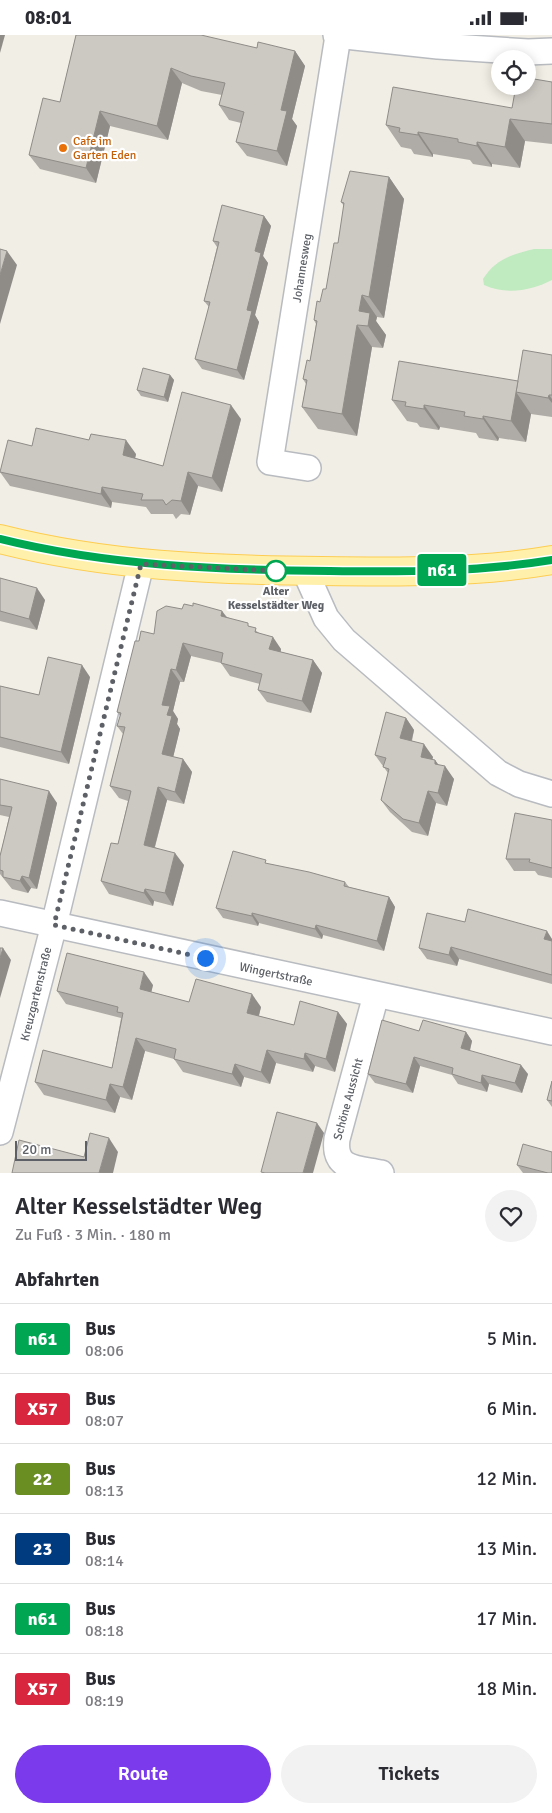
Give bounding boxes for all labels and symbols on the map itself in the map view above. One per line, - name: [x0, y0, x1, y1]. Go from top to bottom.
- place label: Cafe im Garten Eden: [73, 134, 136, 163]
- marker: Cafe im Garten Eden: [57, 142, 69, 154]
- street label: Johannesweg: [290, 233, 315, 304]
- line badge: n61: [413, 554, 471, 586]
- marker: Alter Kesselstädter Weg: [265, 560, 287, 582]
- place label: Alter Kesselstädter Weg: [228, 584, 325, 613]
- street label: Kreuzgartenstraße: [18, 946, 55, 1043]
- your location: [193, 946, 218, 971]
- street label: Wingertstraße: [238, 959, 314, 990]
- street label: Schöne Aussicht: [330, 1057, 367, 1142]
- scale bar: [15, 1138, 88, 1161]

